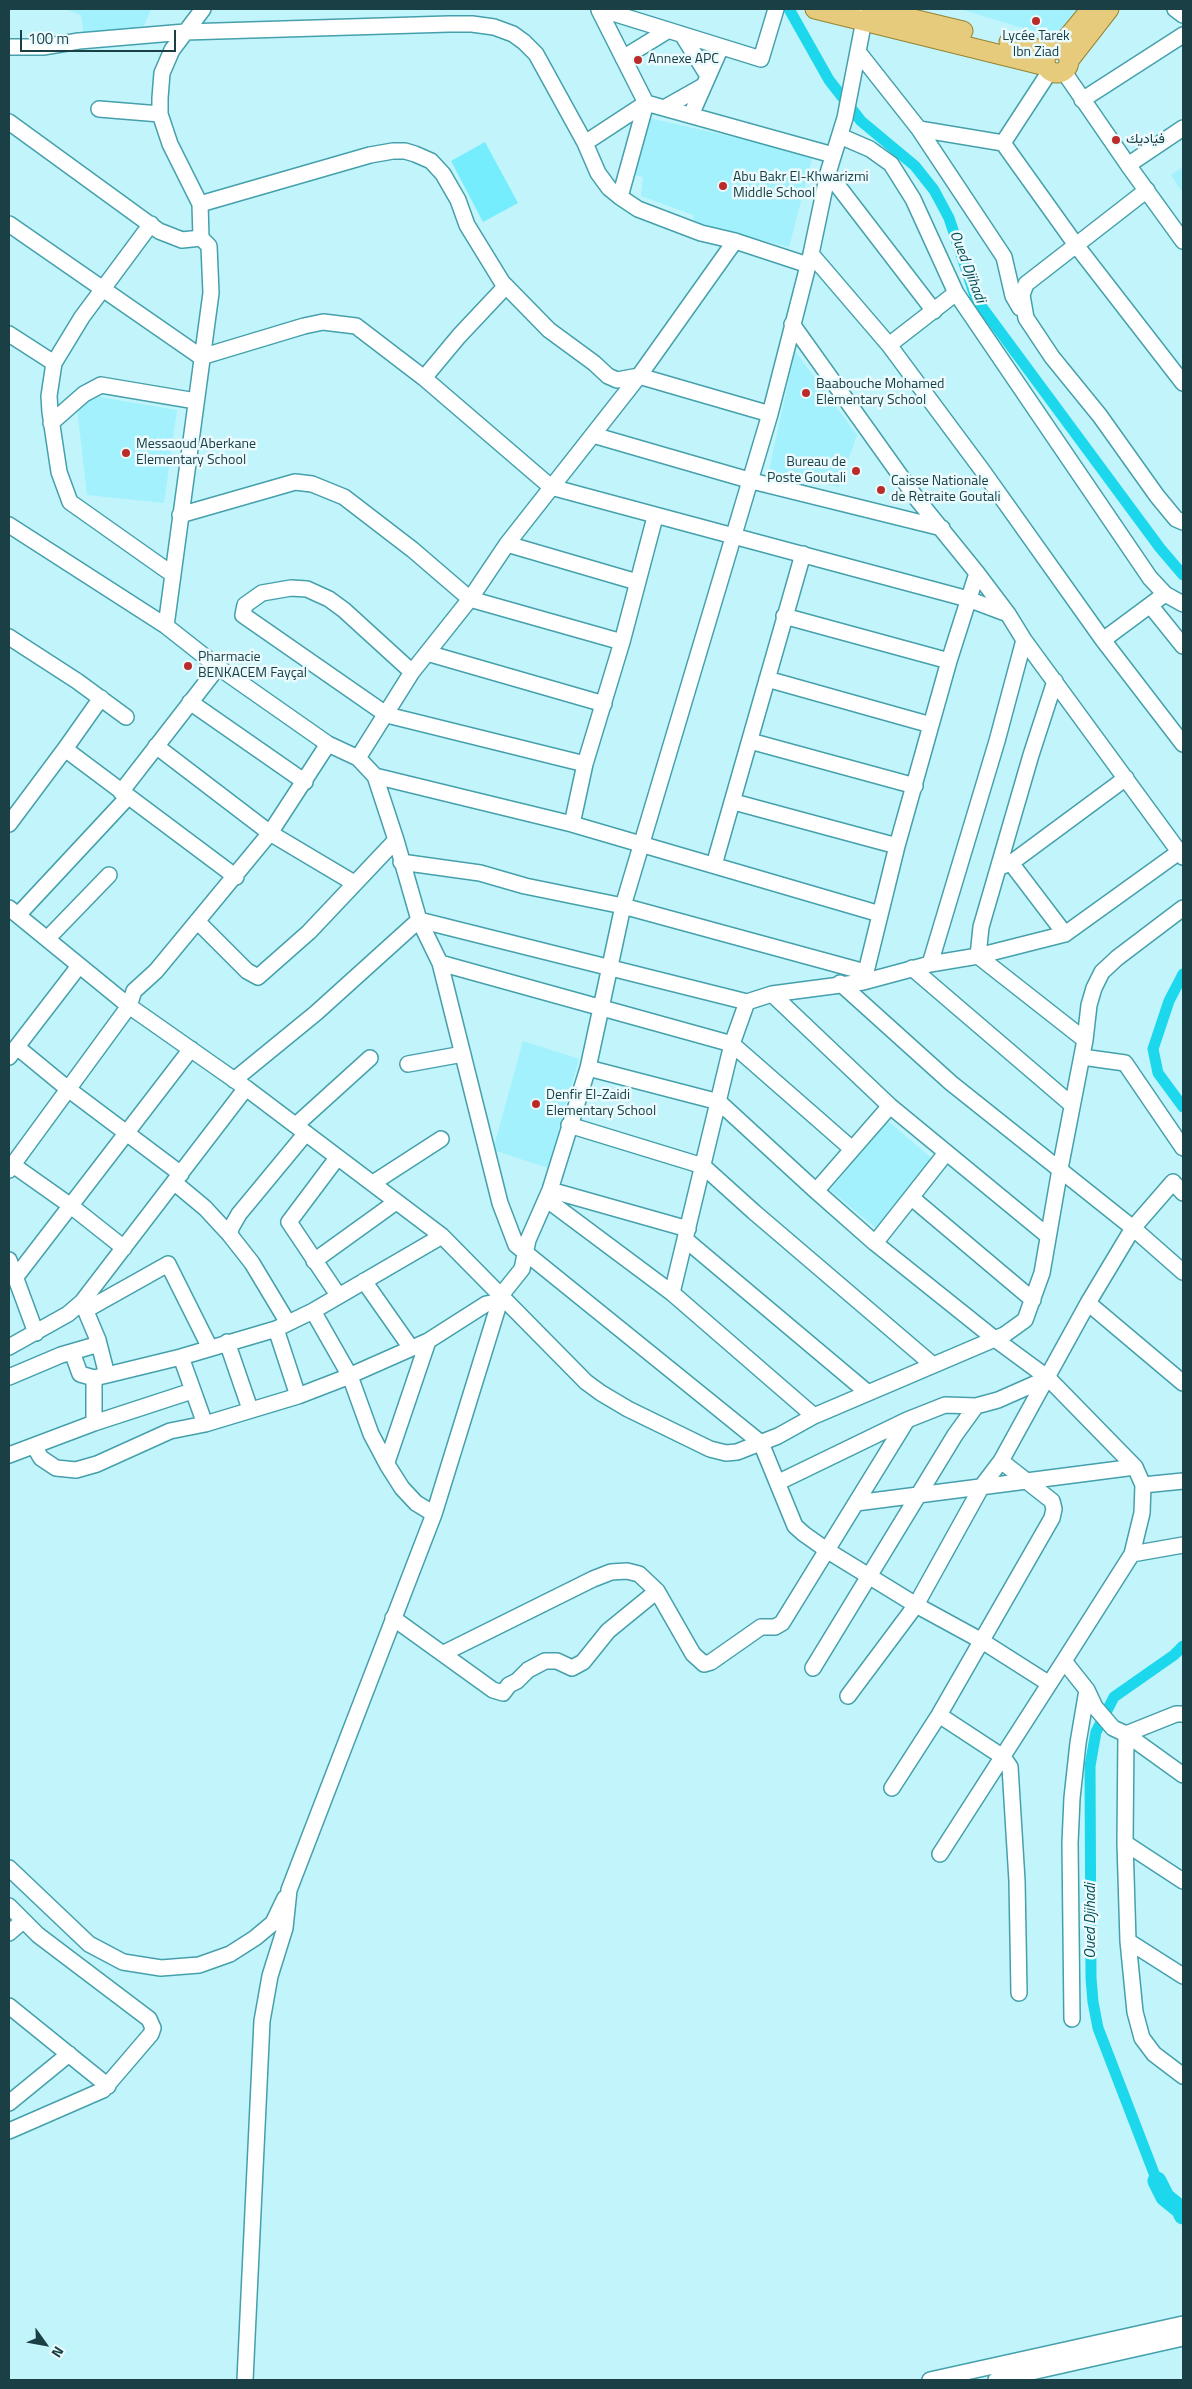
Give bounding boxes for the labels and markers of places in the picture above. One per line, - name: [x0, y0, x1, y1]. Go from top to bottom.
- marker: Lycée Tarek Ibn Ziad: [1030, 15, 1042, 27]
- place label: Lycée Tarek Ibn Ziad: [1002, 29, 1070, 62]
- place label: Annexe APC: [648, 52, 719, 68]
- marker: Annexe APC: [632, 54, 644, 66]
- place label: فياديك: [1126, 132, 1165, 148]
- marker: فياديك: [1110, 134, 1122, 146]
- place label: Abu Bakr El-Khwarizmi Middle School: [733, 170, 869, 202]
- marker: Abu Bakr El-Khwarizmi Middle School: [717, 180, 729, 192]
- place label: Baabouche Mohamed Elementary School: [816, 377, 944, 410]
- marker: Baabouche Mohamed Elementary School: [800, 387, 812, 399]
- place label: Messaoud Aberkane Elementary School: [136, 437, 256, 470]
- marker: Messaoud Aberkane Elementary School: [120, 447, 132, 459]
- place label: Bureau de Poste Goutali: [767, 455, 846, 488]
- marker: Bureau de Poste Goutali: [850, 465, 862, 477]
- place label: Caisse Nationale de Retraite Goutali: [891, 474, 1001, 507]
- marker: Caisse Nationale de Retraite Goutali: [875, 484, 887, 496]
- place label: Pharmacie BENKACEM Fayçal: [198, 650, 307, 682]
- marker: Pharmacie BENKACEM Fayçal: [182, 660, 194, 672]
- place label: Denfir El-Zaidi Elementary School: [546, 1088, 656, 1120]
- marker: Denfir El-Zaidi Elementary School: [530, 1098, 542, 1110]

